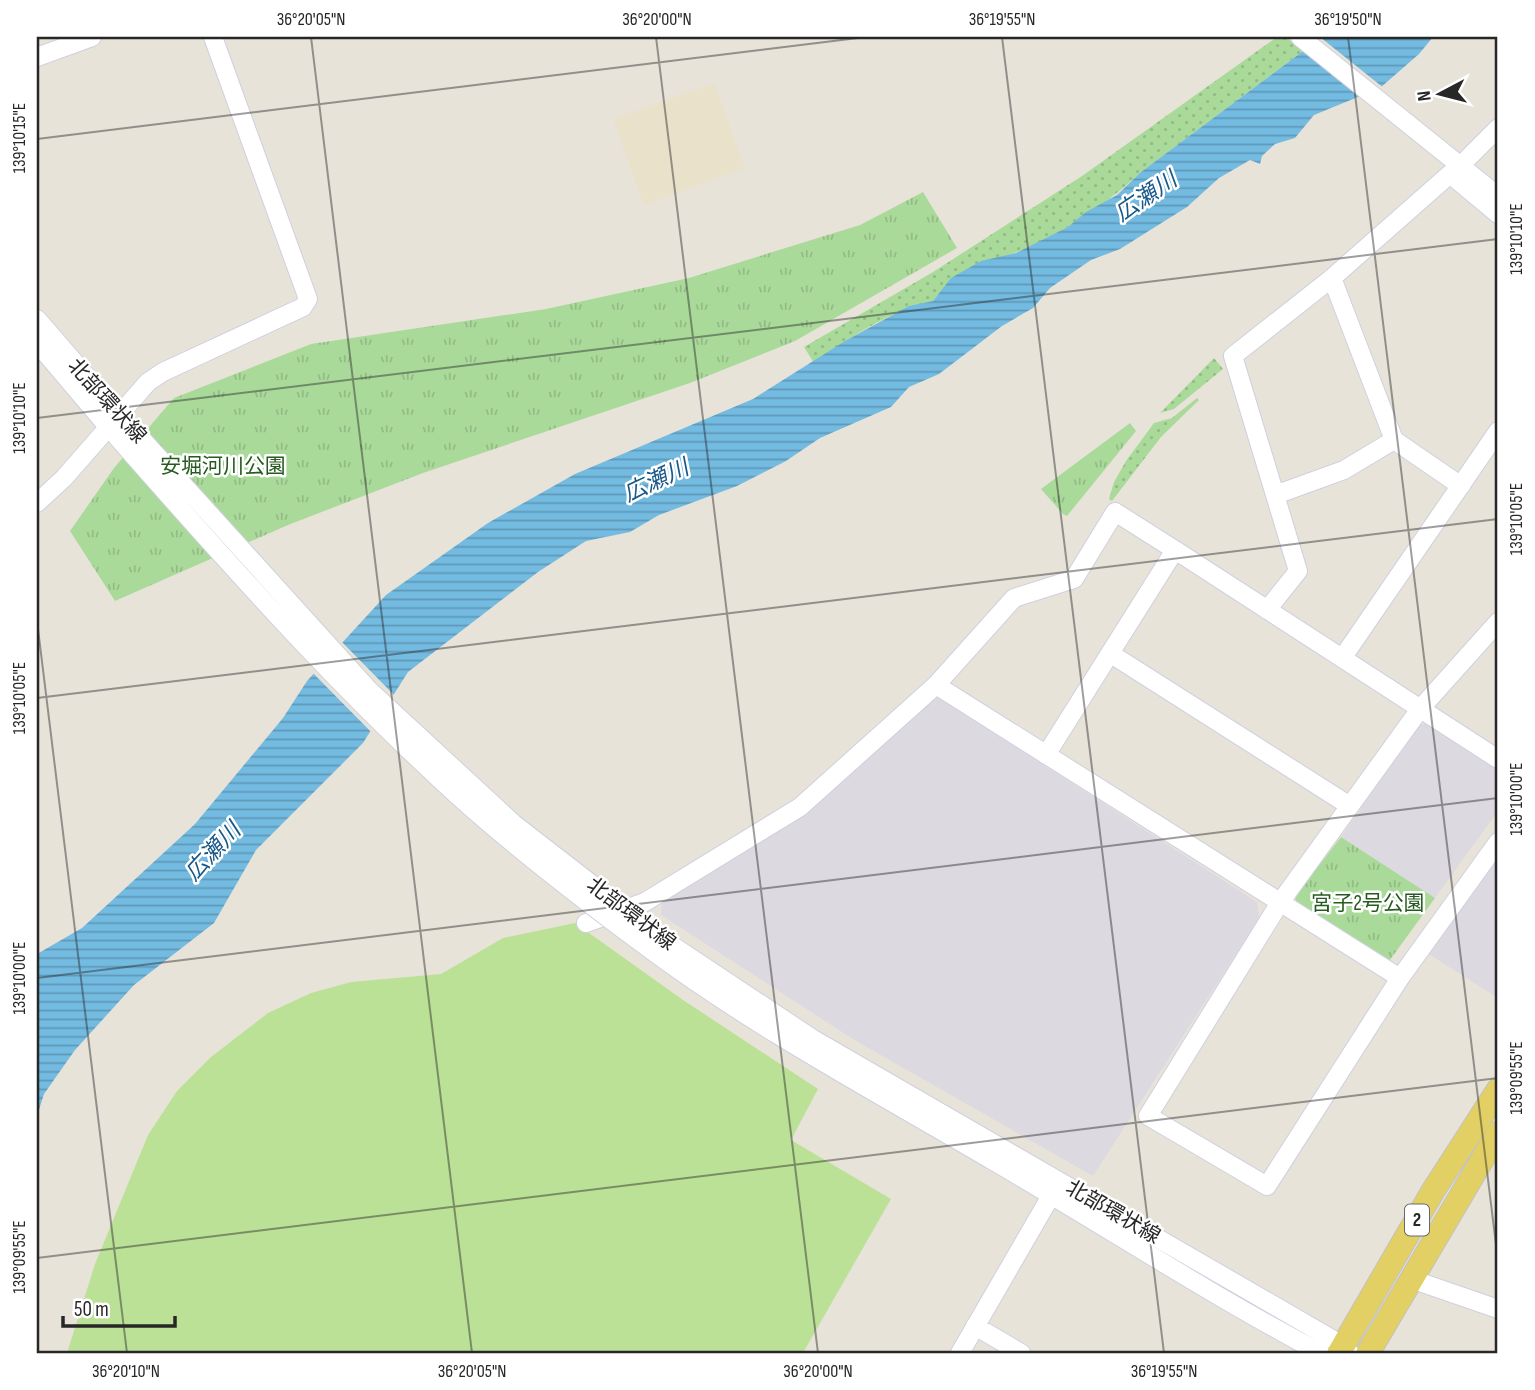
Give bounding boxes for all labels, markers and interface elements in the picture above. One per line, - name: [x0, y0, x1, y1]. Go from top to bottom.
- text: 36°20'05"N: [277, 9, 345, 30]
- text: 36°20'00"N: [622, 9, 692, 30]
- text: 36°19'55"N: [969, 9, 1035, 30]
- text: 36°19'50"N: [1314, 9, 1382, 30]
- north arrow: [1406, 60, 1476, 130]
- text: N: [1413, 89, 1437, 102]
- text: 139°10'15"E: [9, 103, 30, 173]
- water label: 広瀬川: [1110, 164, 1185, 228]
- text: 139°10'10"E: [1506, 203, 1527, 275]
- street label: 北部環状線: [63, 354, 151, 448]
- text: 139°10'10"E: [9, 382, 30, 454]
- water label: 広瀬川: [619, 452, 696, 508]
- park label: 安堀河川公園: [160, 454, 286, 479]
- text: 139°10'05"E: [1506, 483, 1527, 555]
- text: 139°10'05"E: [9, 662, 30, 734]
- text: 139°10'00"E: [1506, 762, 1527, 836]
- water label: 広瀬川: [179, 815, 249, 887]
- street label: 北部環状線: [582, 872, 680, 956]
- park label: 宮子2号公園: [1311, 891, 1425, 916]
- text: 139°10'00"E: [9, 941, 30, 1015]
- text: 139°09'55"E: [1506, 1041, 1527, 1115]
- street label: 北部環状線: [1061, 1175, 1165, 1249]
- road number: 2: [1405, 1204, 1429, 1236]
- text: 139°09'55"E: [9, 1220, 30, 1294]
- scale bar: [63, 1285, 175, 1329]
- text: 50 m: [74, 1297, 109, 1322]
- text: 36°20'10"N: [92, 1361, 160, 1382]
- text: 36°20'05"N: [438, 1361, 506, 1382]
- text: 36°20'00"N: [783, 1361, 853, 1382]
- text: 36°19'55"N: [1131, 1361, 1197, 1382]

